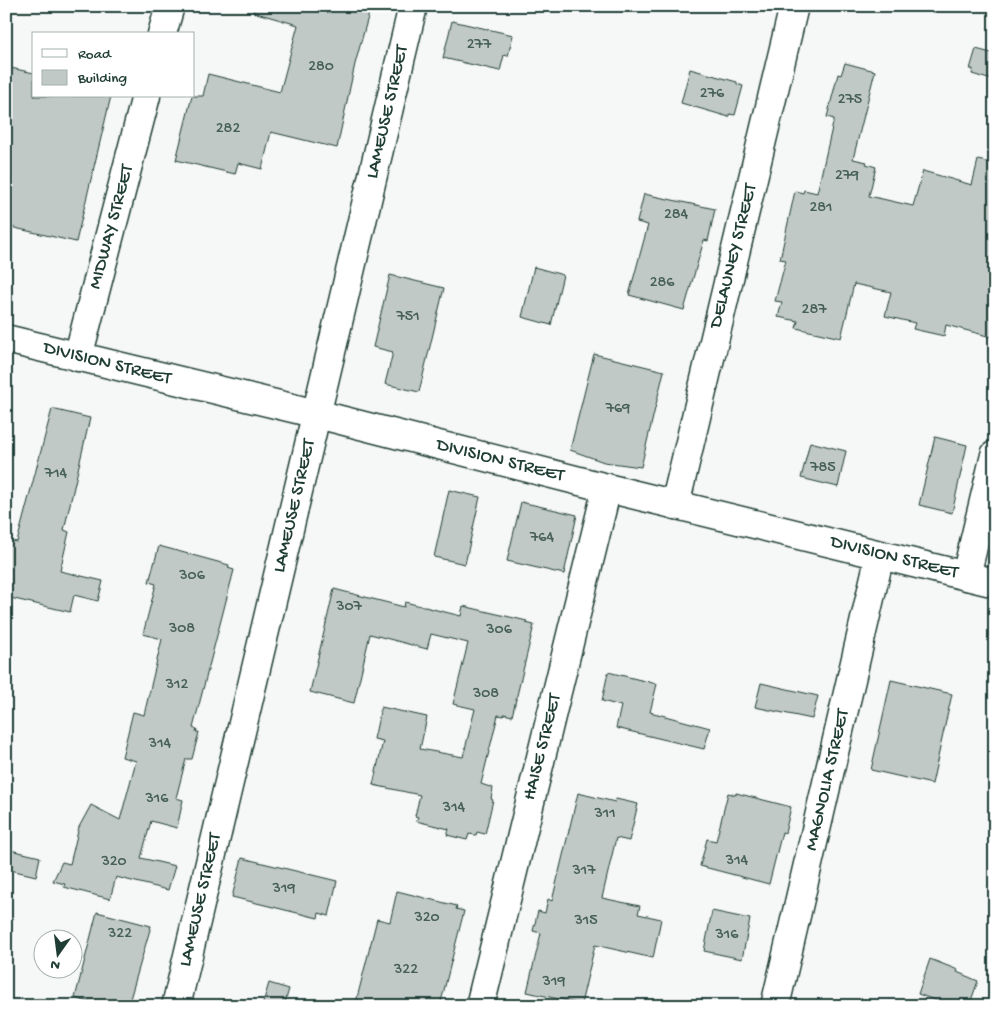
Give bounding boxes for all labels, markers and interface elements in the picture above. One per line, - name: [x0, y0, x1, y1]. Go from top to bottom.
- legend: [32, 32, 195, 98]
- house number: 277: [467, 36, 492, 55]
- street label: LAMEUSE STREET: [361, 42, 415, 181]
- text: Road: [78, 46, 112, 64]
- house number: 280: [308, 58, 334, 77]
- text: Building: [77, 70, 127, 88]
- house number: 276: [700, 85, 725, 104]
- house number: 275: [838, 91, 862, 110]
- house number: 282: [216, 120, 240, 139]
- street label: MIDWAY STREET: [84, 162, 140, 292]
- house number: 279: [835, 167, 859, 186]
- street label: DELAUNEY STREET: [704, 181, 763, 333]
- house number: 281: [809, 199, 833, 218]
- house number: 284: [664, 206, 689, 225]
- house number: 286: [650, 274, 675, 293]
- house number: 287: [802, 301, 827, 320]
- house number: 751: [395, 308, 420, 327]
- street label: DIVISION STREET: [39, 337, 174, 391]
- house number: 769: [605, 400, 630, 419]
- street label: DIVISION STREET: [432, 434, 567, 488]
- street label: LAMEUSE STREET: [268, 436, 322, 575]
- house number: 785: [809, 459, 836, 478]
- house number: 714: [44, 465, 68, 484]
- house number: 764: [529, 529, 554, 548]
- street label: DIVISION STREET: [826, 531, 961, 585]
- house number: 306: [178, 567, 206, 586]
- house number: 307: [335, 598, 363, 617]
- house number: 308: [168, 620, 195, 639]
- house number: 306: [485, 621, 513, 640]
- house number: 312: [165, 676, 188, 695]
- house number: 308: [472, 685, 499, 704]
- street label: HAISE STREET: [519, 691, 567, 803]
- street label: MAGNOLIA STREET: [801, 706, 856, 853]
- house number: 314: [148, 735, 172, 754]
- house number: 316: [145, 790, 169, 809]
- house number: 314: [442, 799, 466, 818]
- house number: 311: [593, 805, 616, 824]
- street label: LAMEUSE STREET: [174, 830, 228, 969]
- house number: 314: [725, 852, 749, 871]
- house number: 320: [100, 853, 127, 872]
- house number: 317: [571, 862, 596, 881]
- house number: 319: [272, 880, 295, 899]
- house number: 320: [413, 909, 440, 928]
- house number: 315: [573, 912, 598, 931]
- house number: 322: [107, 925, 132, 944]
- house number: 316: [715, 926, 739, 945]
- north arrow: [32, 930, 82, 980]
- text: N: [49, 955, 62, 974]
- house number: 322: [393, 961, 418, 980]
- house number: 319: [542, 973, 565, 992]

